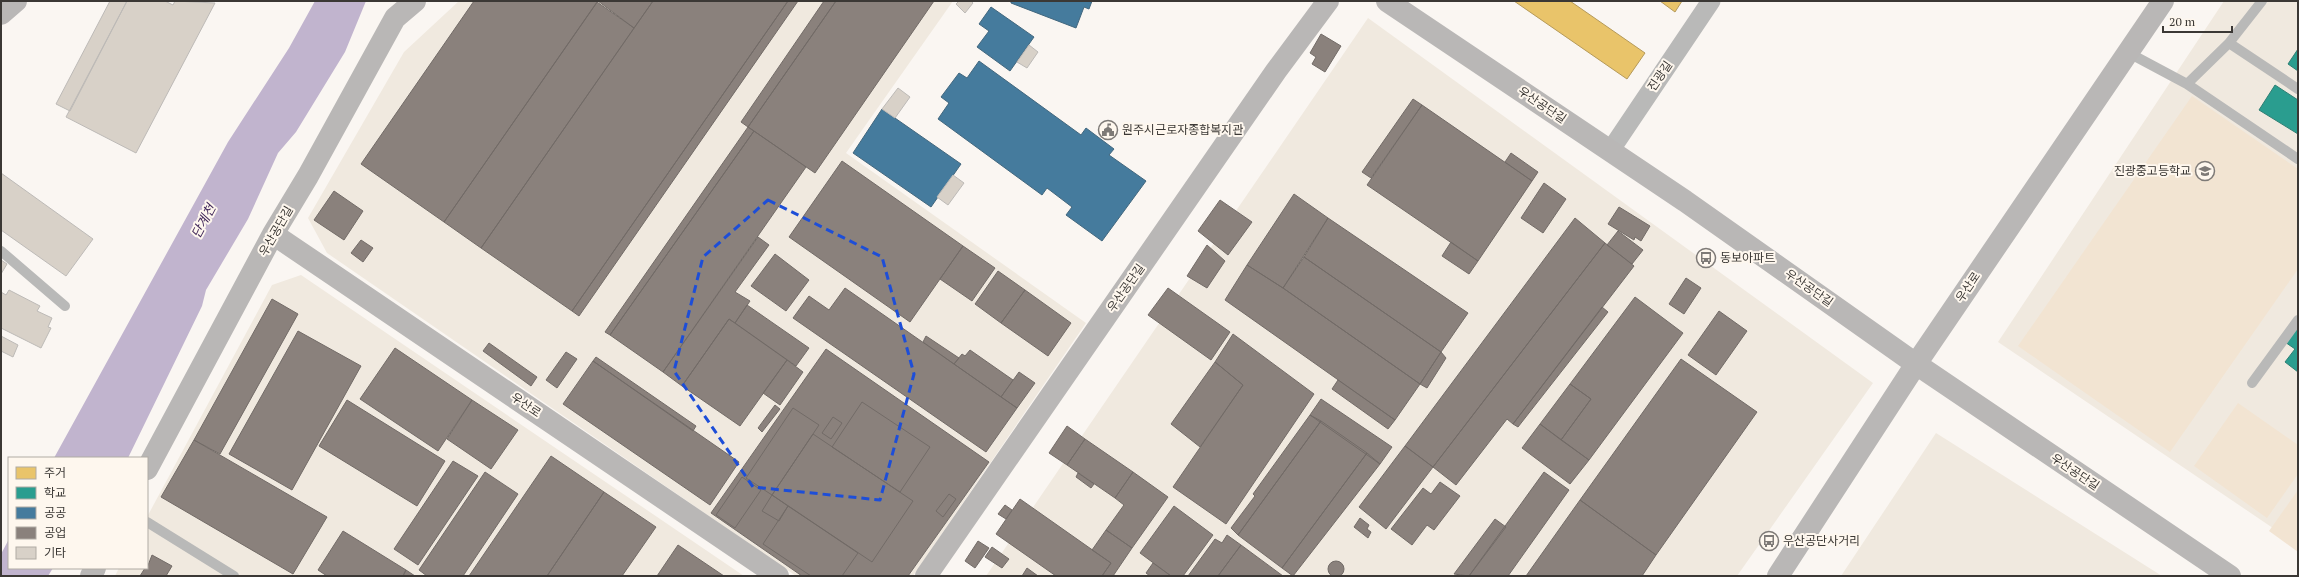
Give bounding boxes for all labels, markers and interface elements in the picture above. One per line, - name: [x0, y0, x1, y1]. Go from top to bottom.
- scale bar: [2163, 8, 2232, 34]
- text: 20 m: [2169, 14, 2196, 29]
- street label: 진광길: [1644, 58, 1675, 94]
- street label: 우산공단길: [1515, 83, 1569, 126]
- public building icon: 원주시근로자종합복지관: [1097, 119, 1119, 141]
- place label: 원주시근로자종합복지관: [1122, 122, 1243, 137]
- school or university icon: 진광중고등학교: [2194, 160, 2216, 182]
- place label: 진광중고등학교: [2114, 163, 2191, 178]
- water label: 단계천: [187, 200, 220, 241]
- street label: 우산공단길: [255, 203, 296, 258]
- bus stop icon: 동보아파트: [1695, 247, 1717, 269]
- place label: 동보아파트: [1720, 250, 1775, 265]
- street label: 우산공단길: [1104, 261, 1148, 315]
- street label: 우산공단길: [1782, 266, 1836, 310]
- street label: 우산로: [1952, 269, 1983, 305]
- street label: 우산로: [508, 389, 544, 420]
- street label: 우산공단길: [2048, 450, 2102, 493]
- legend: [8, 457, 148, 569]
- text: 주거: [44, 465, 66, 480]
- text: 학교: [44, 485, 66, 500]
- text: 공공: [44, 505, 66, 520]
- text: 공업: [44, 525, 66, 540]
- bus stop icon: 우산공단사거리: [1758, 530, 1780, 552]
- place label: 우산공단사거리: [1783, 533, 1860, 548]
- text: 기타: [44, 545, 66, 560]

